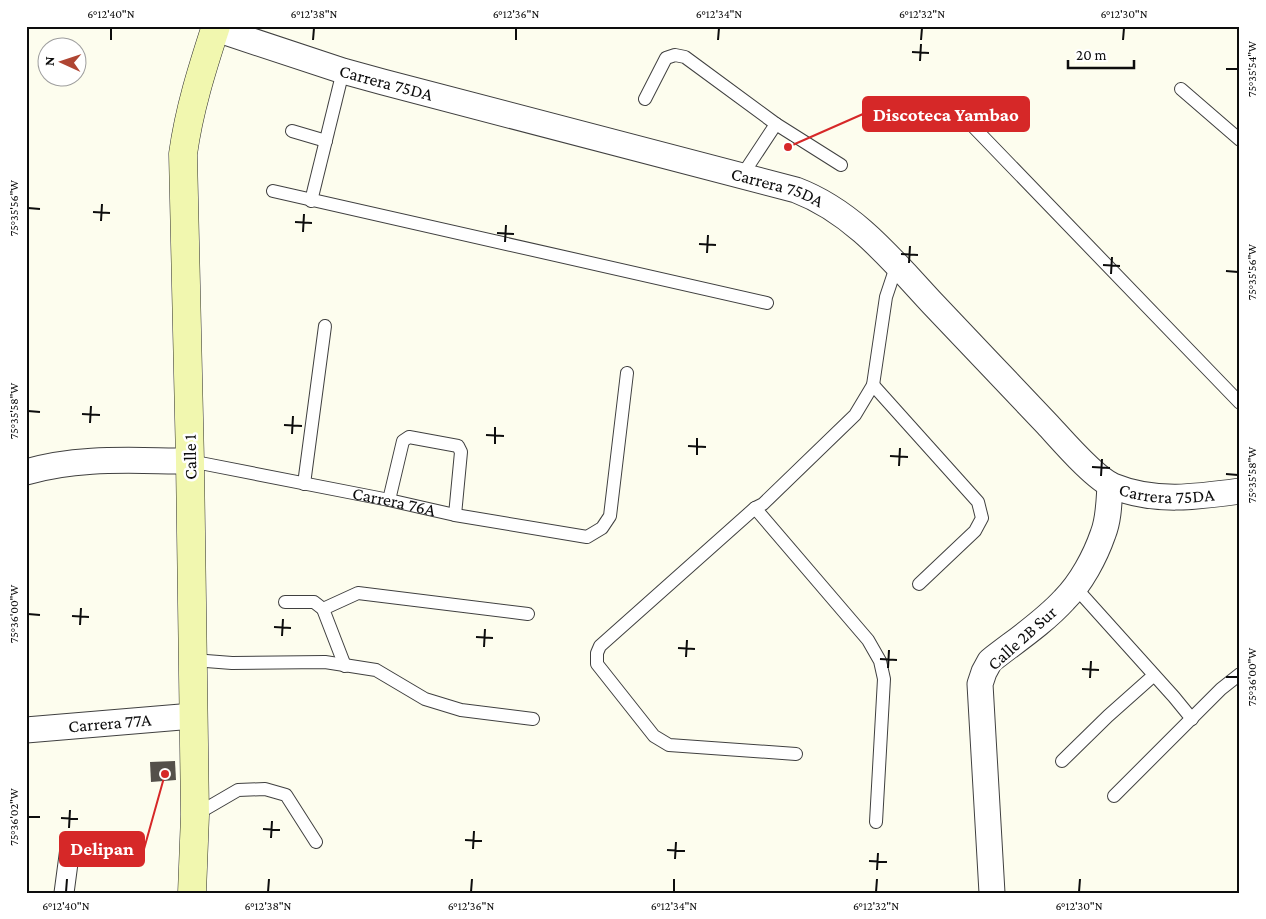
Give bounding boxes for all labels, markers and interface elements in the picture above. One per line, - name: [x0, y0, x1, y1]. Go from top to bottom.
- text: 6°12'40"N: [87, 7, 135, 21]
- text: 6°12'38"N: [291, 7, 338, 21]
- text: 6°12'36"N: [493, 7, 539, 21]
- text: 6°12'34"N: [696, 7, 742, 21]
- text: 6°12'32"N: [899, 7, 945, 21]
- text: 6°12'30"N: [1100, 7, 1148, 21]
- north arrow: [38, 38, 88, 88]
- scale bar: [1068, 38, 1135, 70]
- text: 75°35'54"W: [1245, 41, 1259, 97]
- text: 20 m: [1076, 47, 1107, 63]
- text: N: [41, 56, 57, 67]
- street label: Carrera 75DA: [337, 61, 436, 105]
- callout: Discoteca Yambao: [863, 97, 1029, 131]
- text: Discoteca Yambao: [873, 104, 1019, 125]
- street label: Carrera 75DA: [729, 163, 828, 212]
- text: 75°35'56"W: [7, 180, 21, 236]
- text: 75°35'56"W: [1245, 244, 1259, 300]
- text: 75°35'58"W: [7, 383, 21, 439]
- street label: Calle 1: [180, 434, 200, 480]
- text: 75°35'58"W: [1245, 447, 1259, 503]
- street label: Carrera 75DA: [1117, 479, 1216, 507]
- street label: Carrera 76A: [351, 483, 438, 520]
- text: 75°36'00"W: [7, 585, 21, 643]
- street label: Calle 2B Sur: [983, 601, 1061, 674]
- text: 75°36'00"W: [1245, 648, 1259, 706]
- street label: Carrera 77A: [67, 709, 153, 736]
- text: 75°36'02"W: [7, 788, 21, 846]
- callout: Delipan: [60, 832, 144, 866]
- text: Delipan: [70, 838, 134, 859]
- text: 6°12'40"N: [42, 899, 90, 913]
- text: 6°12'38"N: [245, 899, 292, 913]
- text: 6°12'36"N: [448, 899, 494, 913]
- text: 6°12'34"N: [651, 899, 697, 913]
- text: 6°12'32"N: [853, 899, 899, 913]
- text: 6°12'30"N: [1055, 899, 1103, 913]

